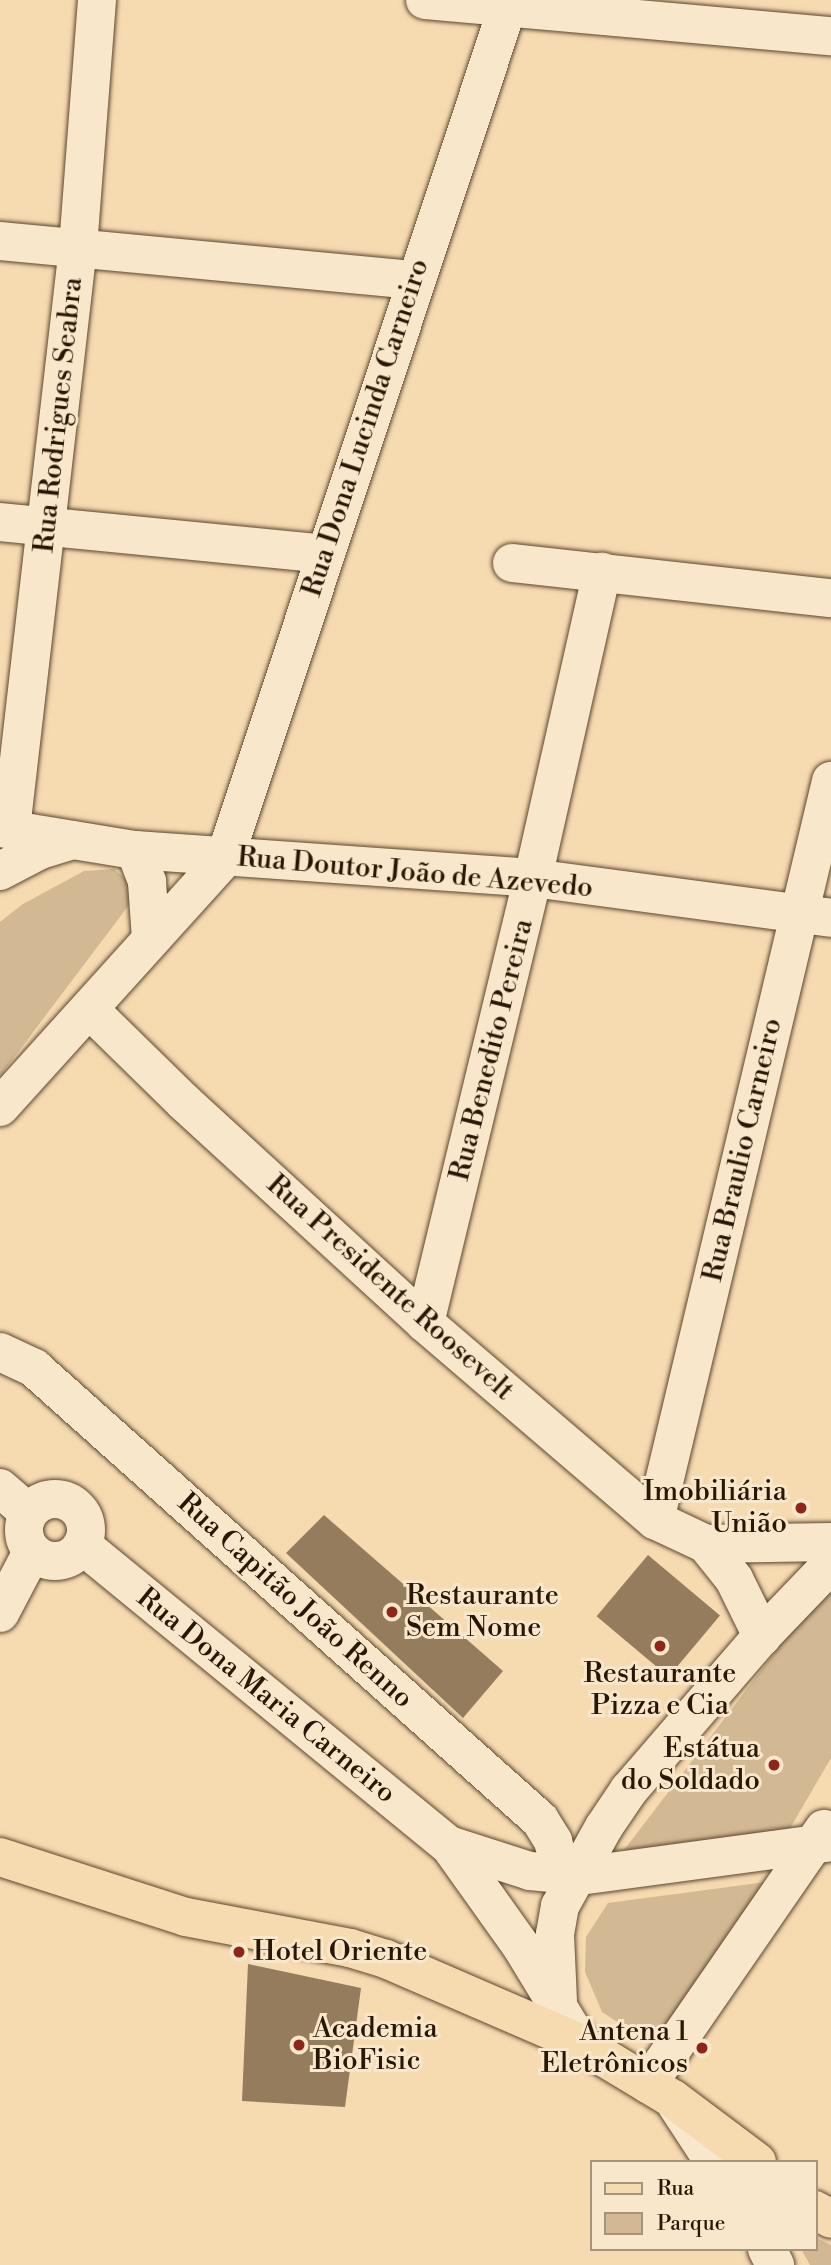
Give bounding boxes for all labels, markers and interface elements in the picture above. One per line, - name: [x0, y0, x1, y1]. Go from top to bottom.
- street label: Rua Dona Lucinda Carneiro: [295, 255, 437, 601]
- street label: Rua Rodrigues Seabra: [28, 275, 90, 555]
- street label: Rua Doutor João de Azevedo: [236, 841, 594, 905]
- street label: Rua Benedito Pereira: [443, 916, 541, 1184]
- street label: Rua Braulio Carneiro: [696, 1015, 790, 1285]
- street label: Rua Presidente Roosevelt: [259, 1168, 521, 1408]
- place label: Imobiliária União: [643, 1475, 787, 1541]
- street label: Rua Capitão João Renno: [170, 1486, 420, 1716]
- marker: Imobiliária União: [793, 1500, 809, 1516]
- place label: Restaurante Sem Nome: [406, 1579, 559, 1645]
- street label: Rua Dona Maria Carneiro: [130, 1581, 402, 1811]
- marker: Restaurante Sem Nome: [384, 1604, 400, 1620]
- marker: Restaurante Pizza e Cia: [652, 1638, 668, 1654]
- place label: Restaurante Pizza e Cia: [584, 1657, 736, 1723]
- place label: Estátua do Soldado: [621, 1732, 760, 1798]
- marker: Estátua do Soldado: [766, 1757, 782, 1773]
- place label: Hotel Oriente: [253, 1935, 427, 1969]
- marker: Hotel Oriente: [231, 1944, 247, 1960]
- place label: Academia BioFisic: [313, 2012, 438, 2078]
- place label: Antena 1 Eletrônicos: [541, 2015, 688, 2081]
- marker: Academia BioFisic: [291, 2037, 307, 2053]
- marker: Antena 1 Eletrônicos: [694, 2040, 710, 2056]
- legend: [590, 2160, 817, 2251]
- text: Rua: [657, 2176, 694, 2202]
- text: Parque: [657, 2211, 725, 2237]

